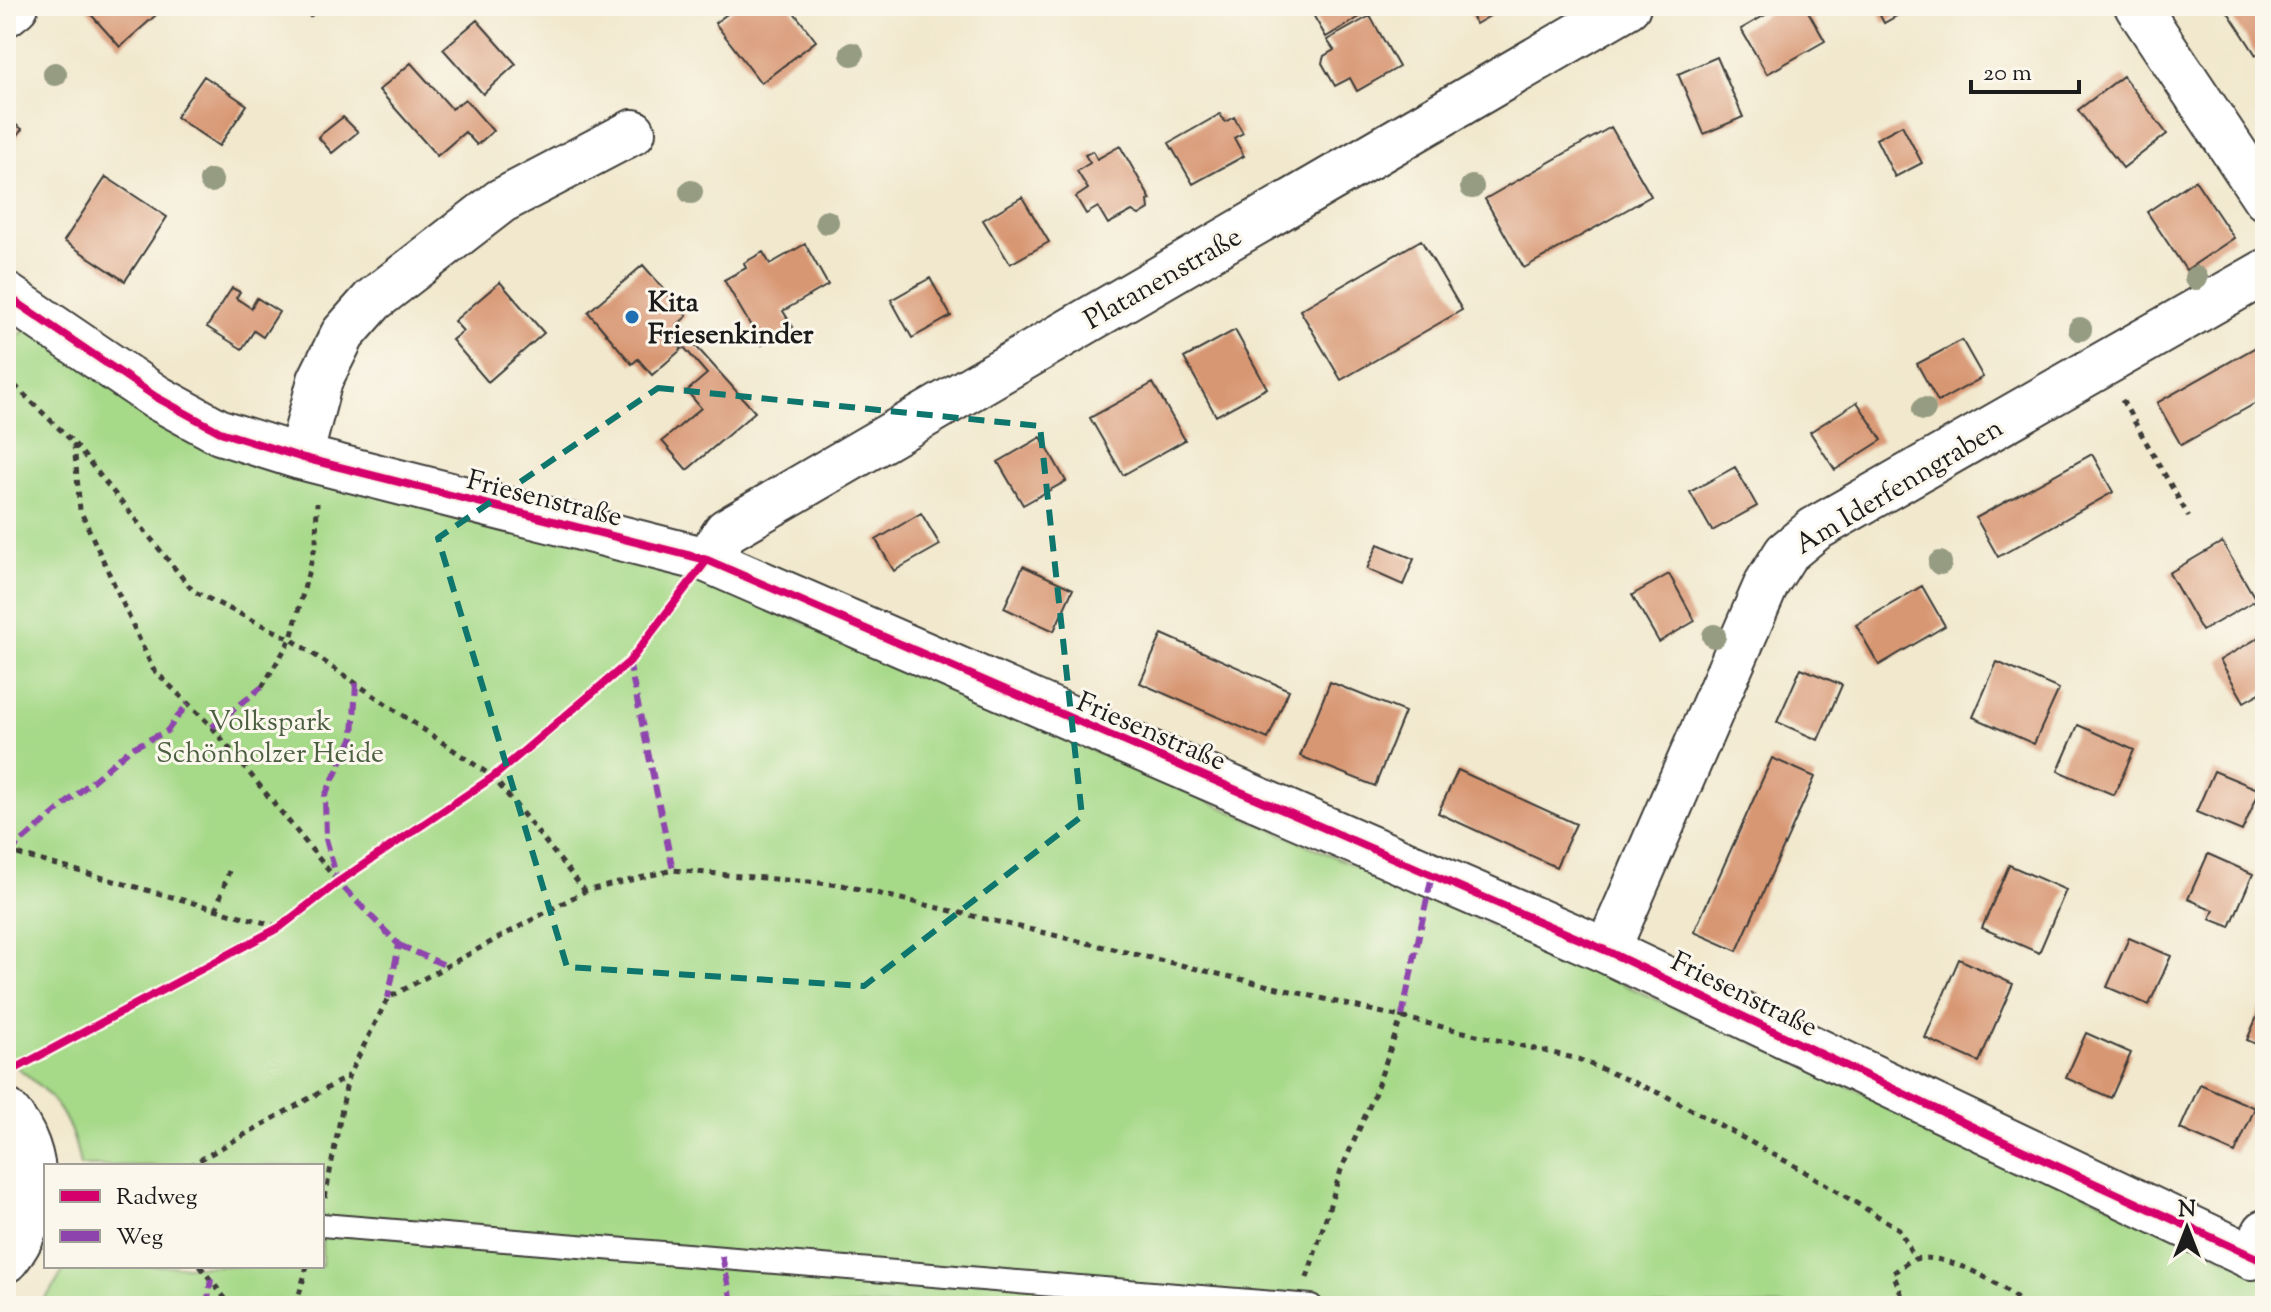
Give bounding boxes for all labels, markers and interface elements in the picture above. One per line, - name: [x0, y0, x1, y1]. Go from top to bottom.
- scale bar: [1971, 44, 2079, 94]
- text: 20 m: [1983, 57, 2032, 91]
- street label: Platanenstraße: [1077, 218, 1250, 341]
- place label: Kita Friesenkinder: [648, 284, 814, 356]
- marker: Kita Friesenkinder: [623, 308, 641, 326]
- street label: Am Iderfenngraben: [1788, 409, 2011, 566]
- street label: Friesenstraße: [462, 461, 626, 539]
- street label: Friesenstraße: [1070, 683, 1232, 782]
- park label: Volkspark Schönholzer Heide: [156, 703, 384, 775]
- street label: Friesenstraße: [1664, 943, 1824, 1048]
- legend: [44, 1164, 324, 1268]
- text: Radweg: [116, 1181, 198, 1215]
- north arrow: [2147, 1188, 2227, 1268]
- text: N: [2178, 1195, 2196, 1227]
- text: Weg: [116, 1221, 163, 1255]

